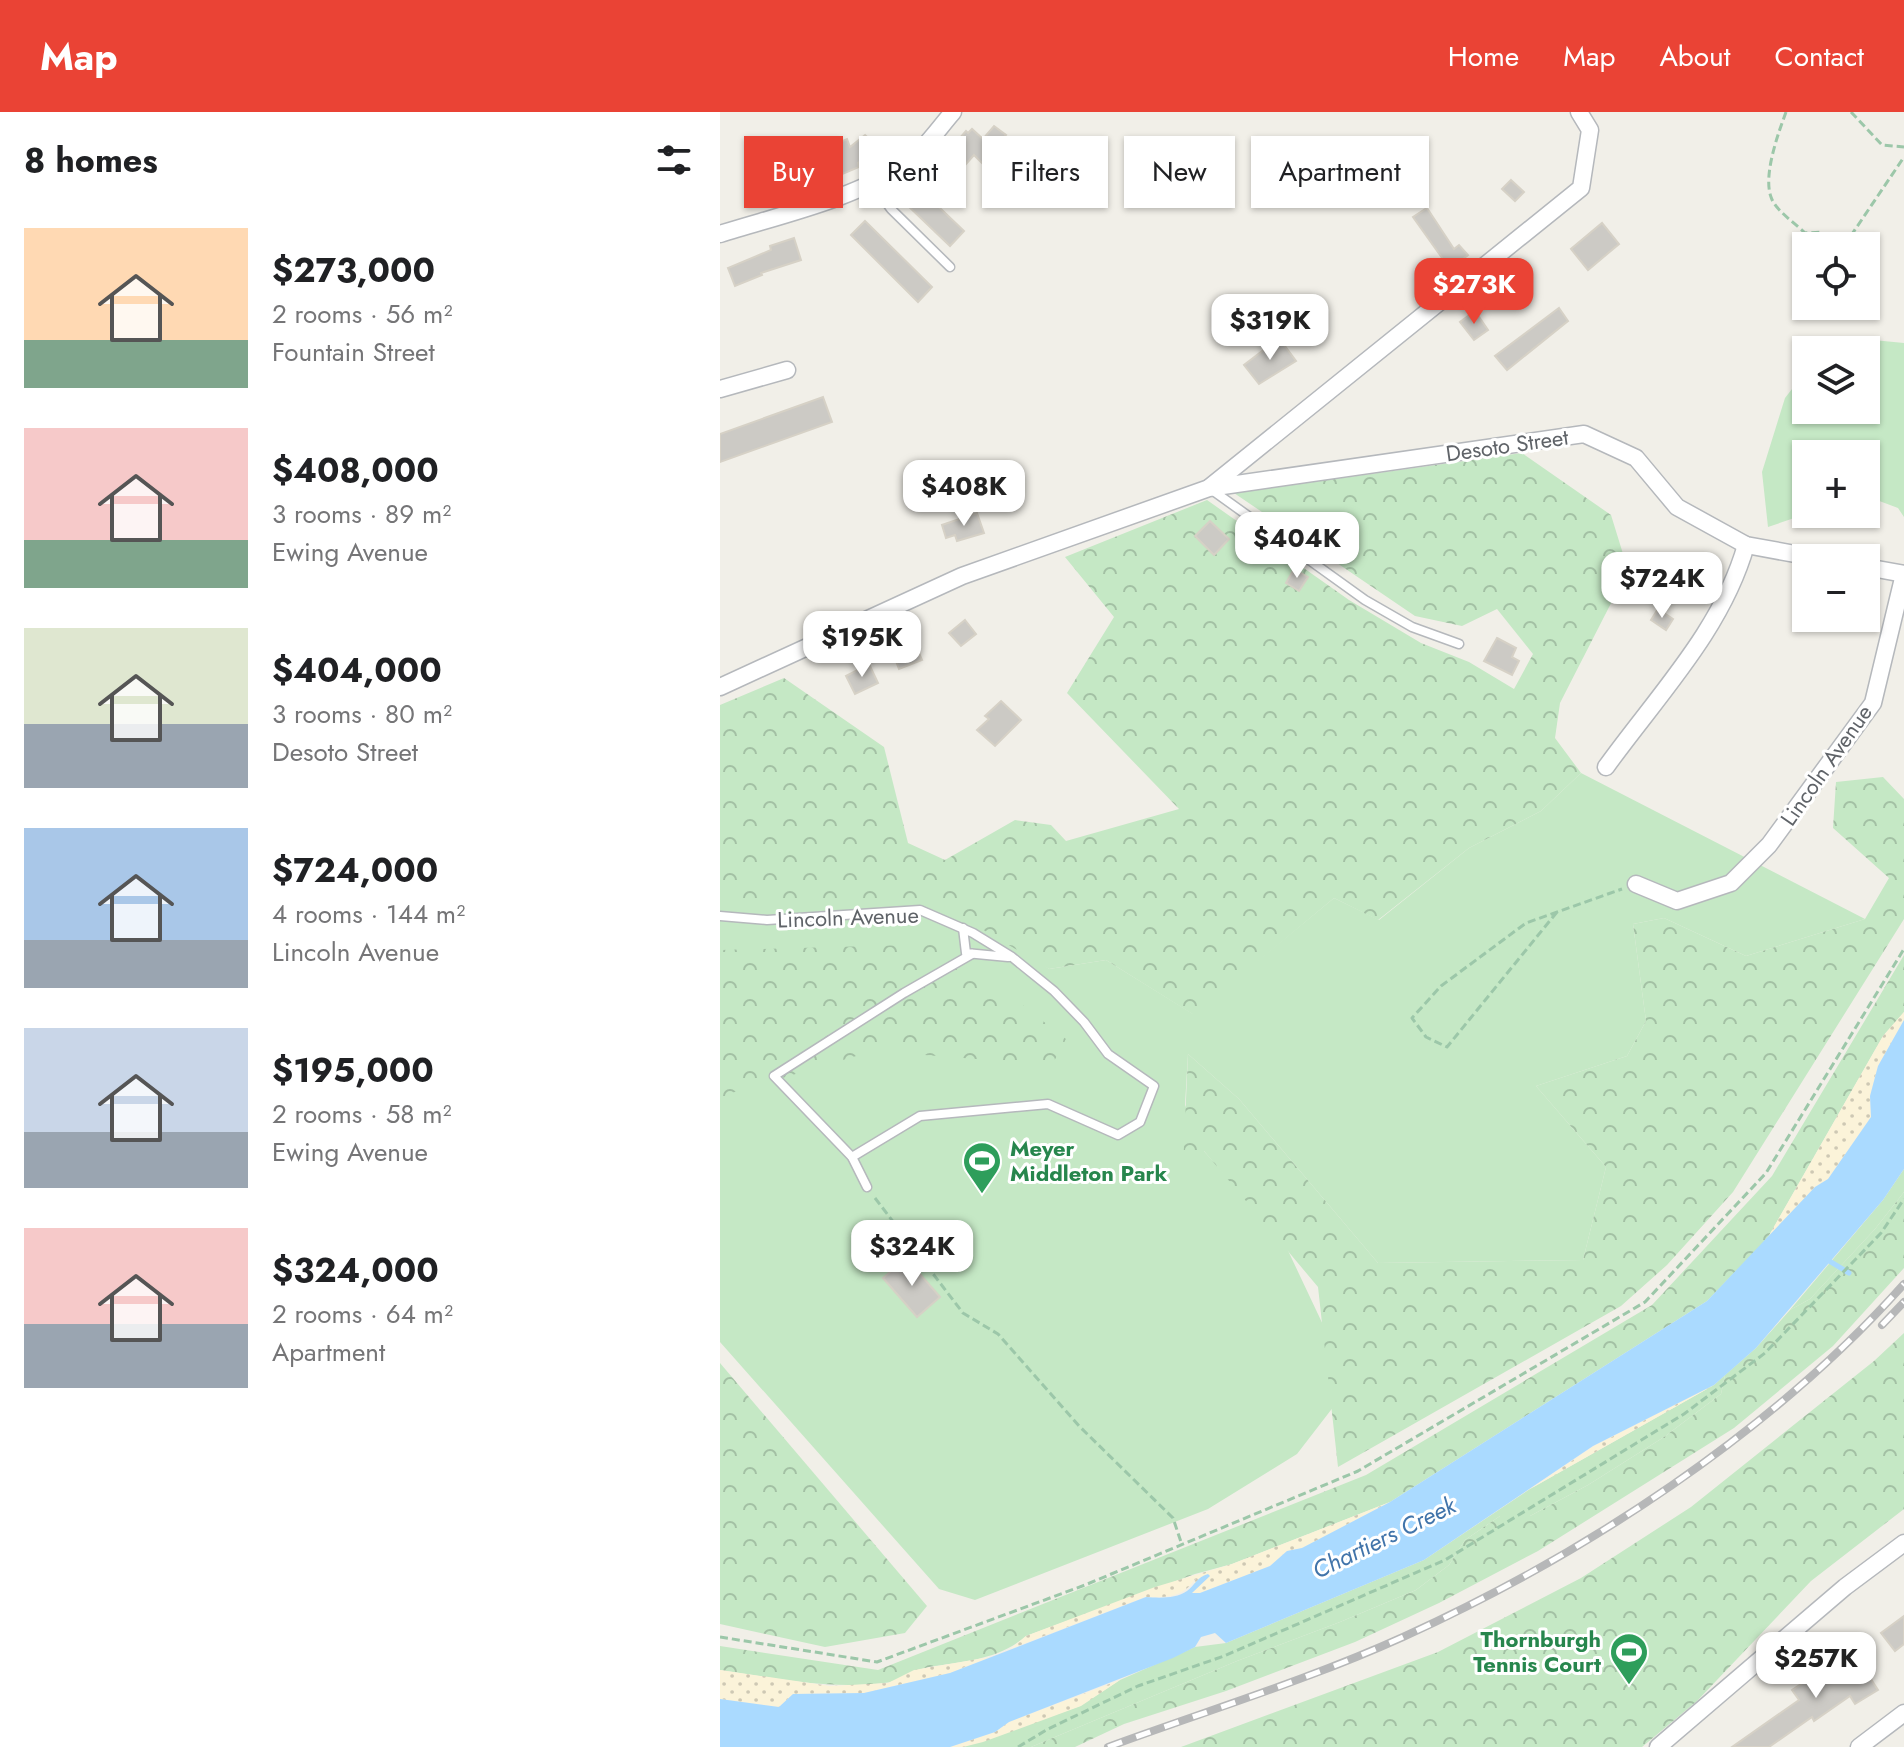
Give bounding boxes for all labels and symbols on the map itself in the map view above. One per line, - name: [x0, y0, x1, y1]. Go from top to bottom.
- pin: $273K: [1418, 258, 1530, 326]
- pin: $319K: [1214, 294, 1326, 362]
- street label: Desoto Street: [1444, 420, 1571, 469]
- pin: $408K: [908, 460, 1020, 528]
- pin: $404K: [1241, 512, 1353, 580]
- pin: $724K: [1606, 552, 1718, 620]
- pin: $195K: [806, 611, 918, 679]
- street label: Lincoln Avenue: [1772, 698, 1880, 832]
- street label: Lincoln Avenue: [777, 899, 919, 935]
- place label: Meyer Middleton Park: [1010, 1132, 1168, 1189]
- sports icon: Meyer Middleton Park: [961, 1140, 1003, 1195]
- pin: $324K: [856, 1220, 968, 1288]
- water label: Chartiers Creek: [1306, 1487, 1463, 1587]
- place label: Thornburgh Tennis Court: [1473, 1623, 1601, 1680]
- sports icon: Thornburgh Tennis Court: [1608, 1631, 1650, 1686]
- pin: $257K: [1760, 1632, 1872, 1700]

